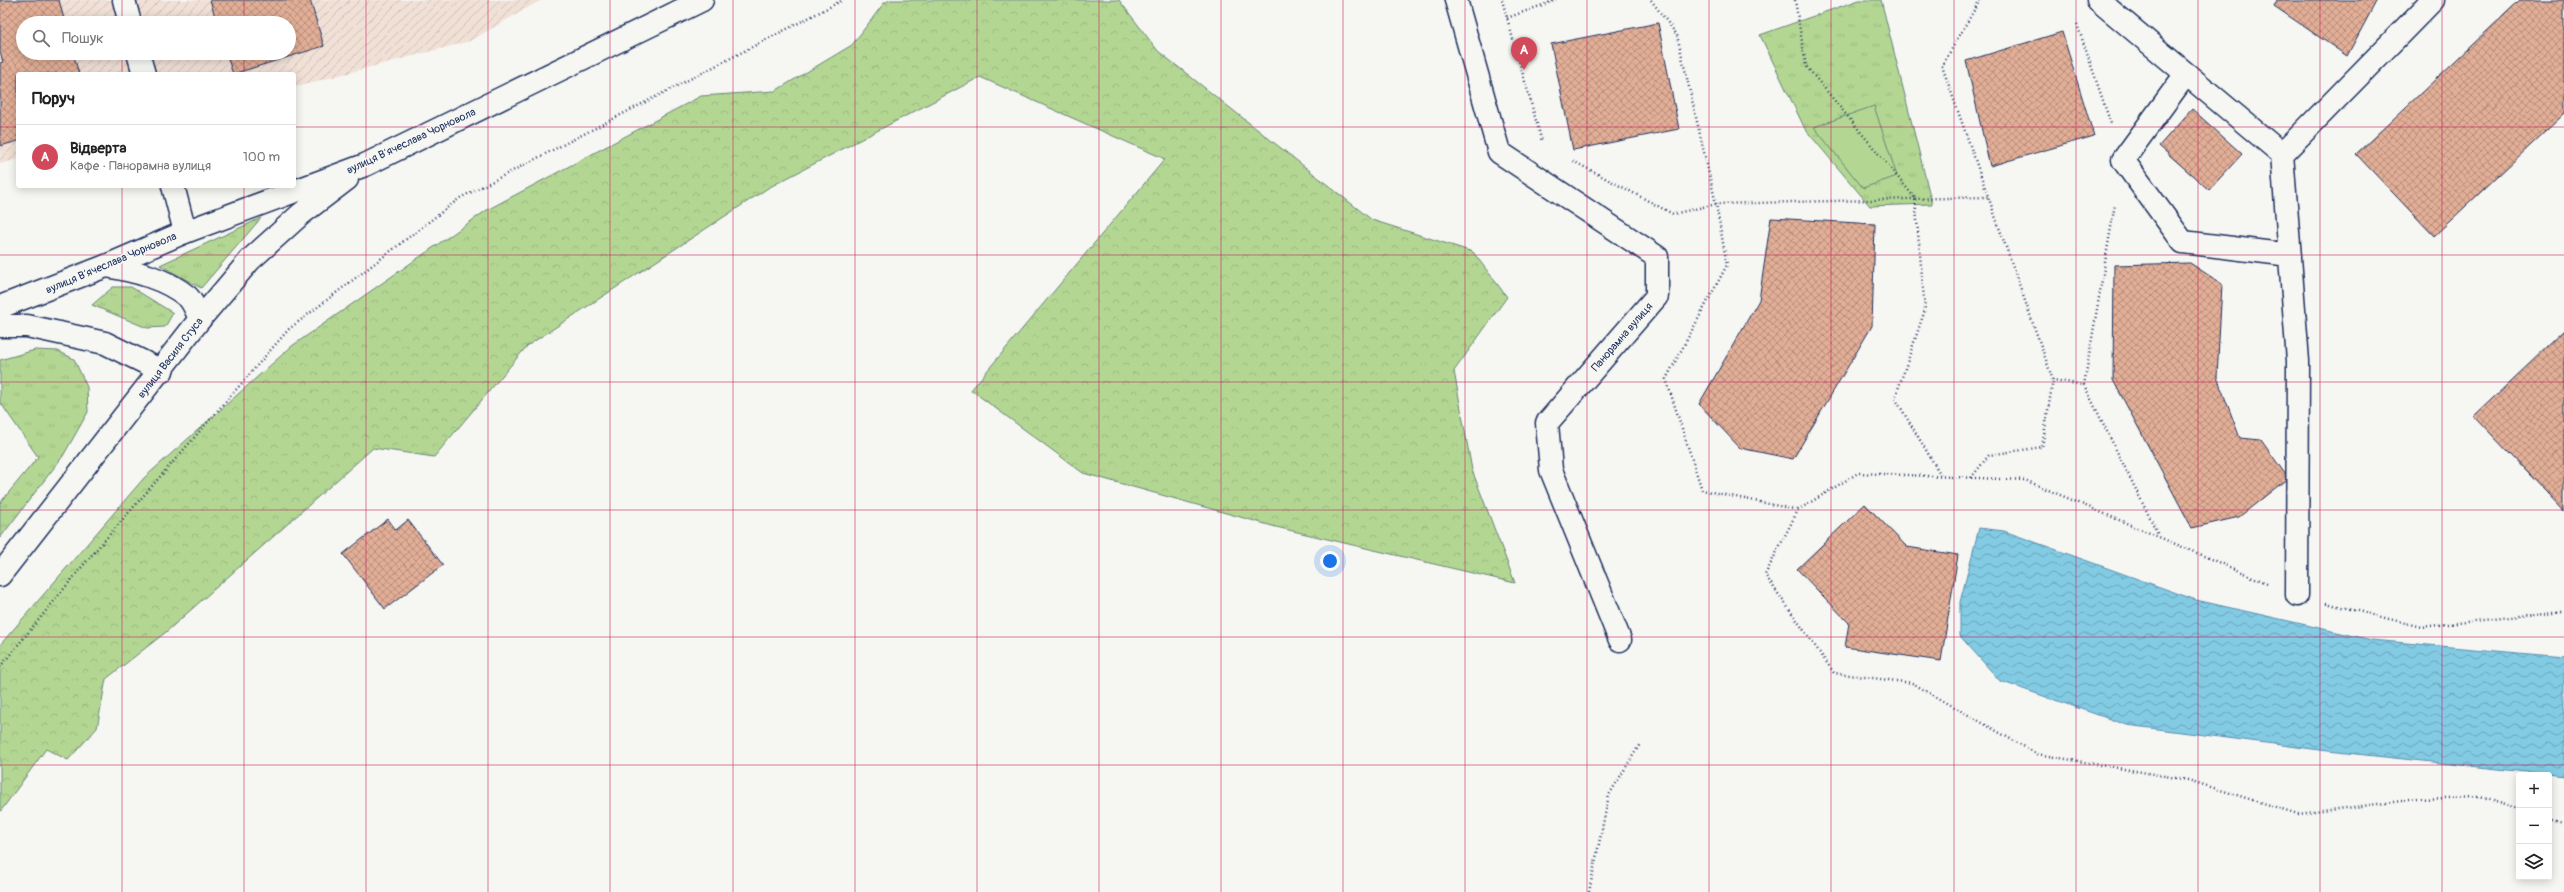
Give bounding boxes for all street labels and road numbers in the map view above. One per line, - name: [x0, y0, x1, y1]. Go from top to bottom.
- street label: вулиця Вʼячеслава Чорновола: [344, 105, 478, 177]
- street label: вулиця Вʼячеслава Чорновола: [44, 229, 178, 297]
- street label: Панорамна вулиця: [1589, 300, 1655, 374]
- street label: вулиця Василя Стуса: [135, 315, 205, 400]

